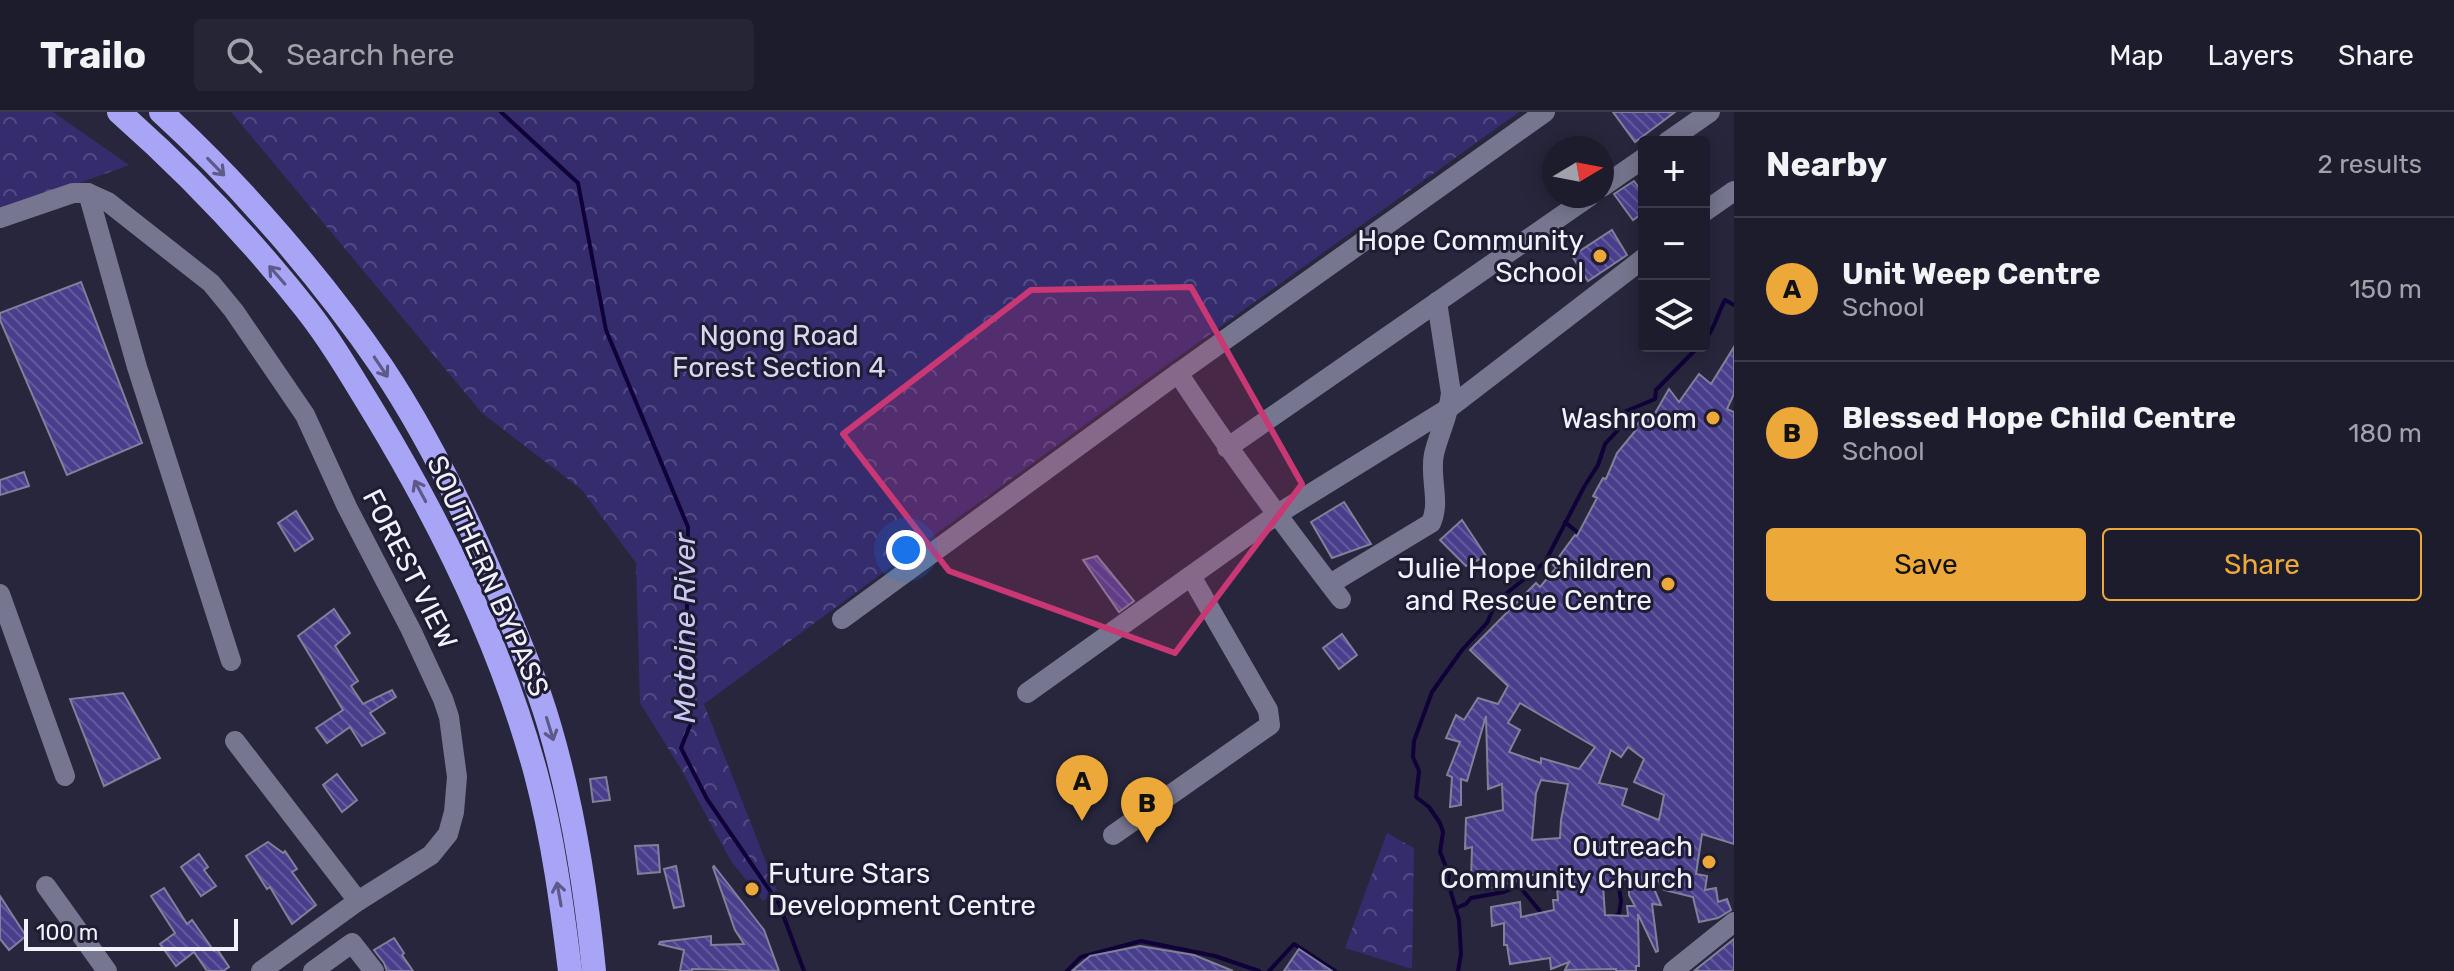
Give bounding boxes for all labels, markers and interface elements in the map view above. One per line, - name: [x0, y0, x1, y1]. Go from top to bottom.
- search box: [194, 19, 754, 91]
- text: Trailo: [40, 32, 146, 78]
- icon: search: [222, 33, 266, 77]
- text: Search here: [286, 37, 455, 73]
- text: Map: [2109, 39, 2164, 72]
- text: Layers: [2208, 39, 2294, 72]
- text: Share: [2338, 39, 2414, 72]
- north arrow: [1542, 136, 1614, 208]
- map controls: [1638, 136, 1710, 352]
- button: +: [1638, 136, 1710, 208]
- text: Nearby: [1766, 144, 1887, 185]
- text: 2 results: [2318, 149, 2422, 180]
- one-way arrow: [207, 157, 226, 177]
- button: −: [1638, 208, 1710, 280]
- place label: Hope Community School: [1357, 224, 1584, 289]
- marker: Hope Community School: [1591, 247, 1609, 265]
- text: Unit Weep Centre: [1842, 256, 2100, 292]
- one-way arrow: [268, 265, 286, 286]
- text: A: [1783, 274, 1801, 305]
- text: 150 m: [2349, 274, 2422, 305]
- button: layers: [1638, 280, 1710, 352]
- text: School: [1842, 292, 1925, 323]
- park label: Ngong Road Forest Section 4: [672, 319, 886, 384]
- one-way arrow: [373, 356, 389, 378]
- text: Blessed Hope Child Centre: [1842, 400, 2236, 436]
- place label: Washroom: [1561, 402, 1697, 435]
- marker: Washroom: [1704, 409, 1722, 427]
- text: B: [1783, 418, 1801, 449]
- text: 180 m: [2348, 418, 2422, 449]
- text: School: [1842, 436, 1925, 467]
- street label: SOUTHERN BYPASS: [420, 450, 556, 702]
- one-way arrow: [411, 480, 427, 504]
- street label: FOREST VIEW: [356, 484, 464, 654]
- button: Save: [1766, 528, 2086, 601]
- button: Share: [2102, 528, 2422, 601]
- your location: [886, 530, 926, 570]
- water label: Motoine River: [667, 531, 703, 723]
- place label: Julie Hope Children and Rescue Centre: [1397, 552, 1652, 617]
- marker: Julie Hope Children and Rescue Centre: [1659, 575, 1677, 593]
- one-way arrow: [543, 715, 558, 741]
- pin: A: [1056, 755, 1108, 821]
- pin: B: [1121, 777, 1173, 843]
- place label: Outreach Community Church: [1440, 830, 1693, 895]
- marker: Outreach Community Church: [1700, 853, 1718, 871]
- place label: Future Stars Development Centre: [768, 857, 1036, 922]
- marker: Future Stars Development Centre: [743, 880, 761, 898]
- one-way arrow: [551, 882, 566, 907]
- scale bar: [24, 915, 238, 951]
- text: 100 m: [36, 919, 98, 946]

